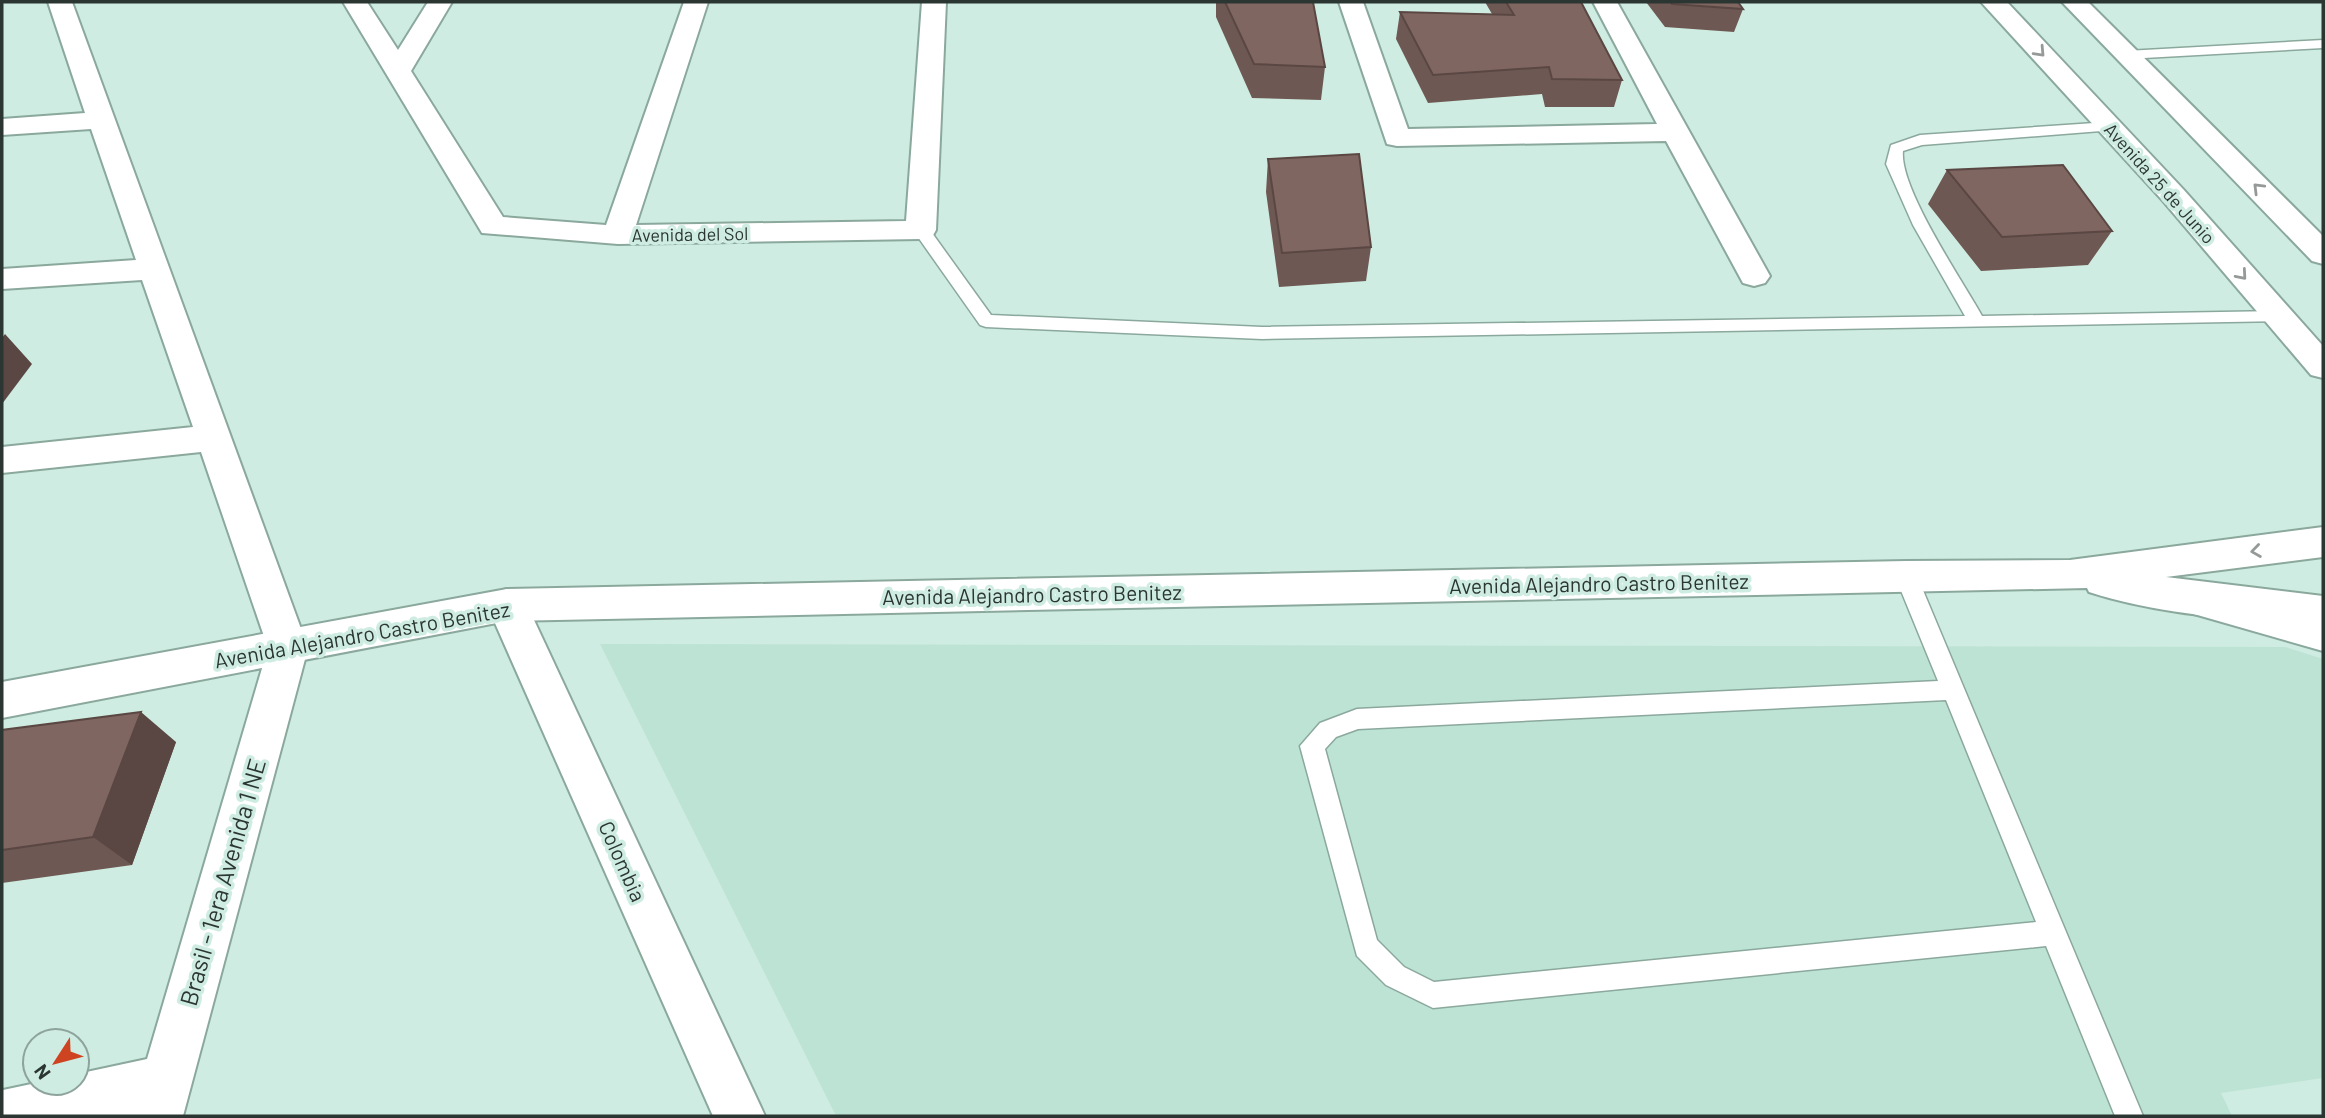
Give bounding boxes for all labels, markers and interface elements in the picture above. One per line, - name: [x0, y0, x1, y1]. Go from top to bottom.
- one-way arrow: [2031, 44, 2044, 57]
- street label: Avenida 25 de Junio: [2100, 118, 2220, 248]
- one-way arrow: [2253, 184, 2266, 197]
- street label: Avenida del Sol: [631, 222, 749, 246]
- one-way arrow: [2234, 267, 2246, 280]
- one-way arrow: [2250, 543, 2261, 558]
- street label: Avenida Alejandro Castro Benitez: [1449, 568, 1749, 598]
- street label: Avenida Alejandro Castro Benitez: [882, 579, 1182, 609]
- street label: Avenida Alejandro Castro Benitez: [212, 596, 512, 672]
- street label: Brasil - 1era Avenida 1 NE: [173, 755, 271, 1009]
- street label: Colombia: [594, 817, 652, 905]
- north arrow: [21, 1027, 91, 1097]
- text: N: [29, 1060, 55, 1084]

